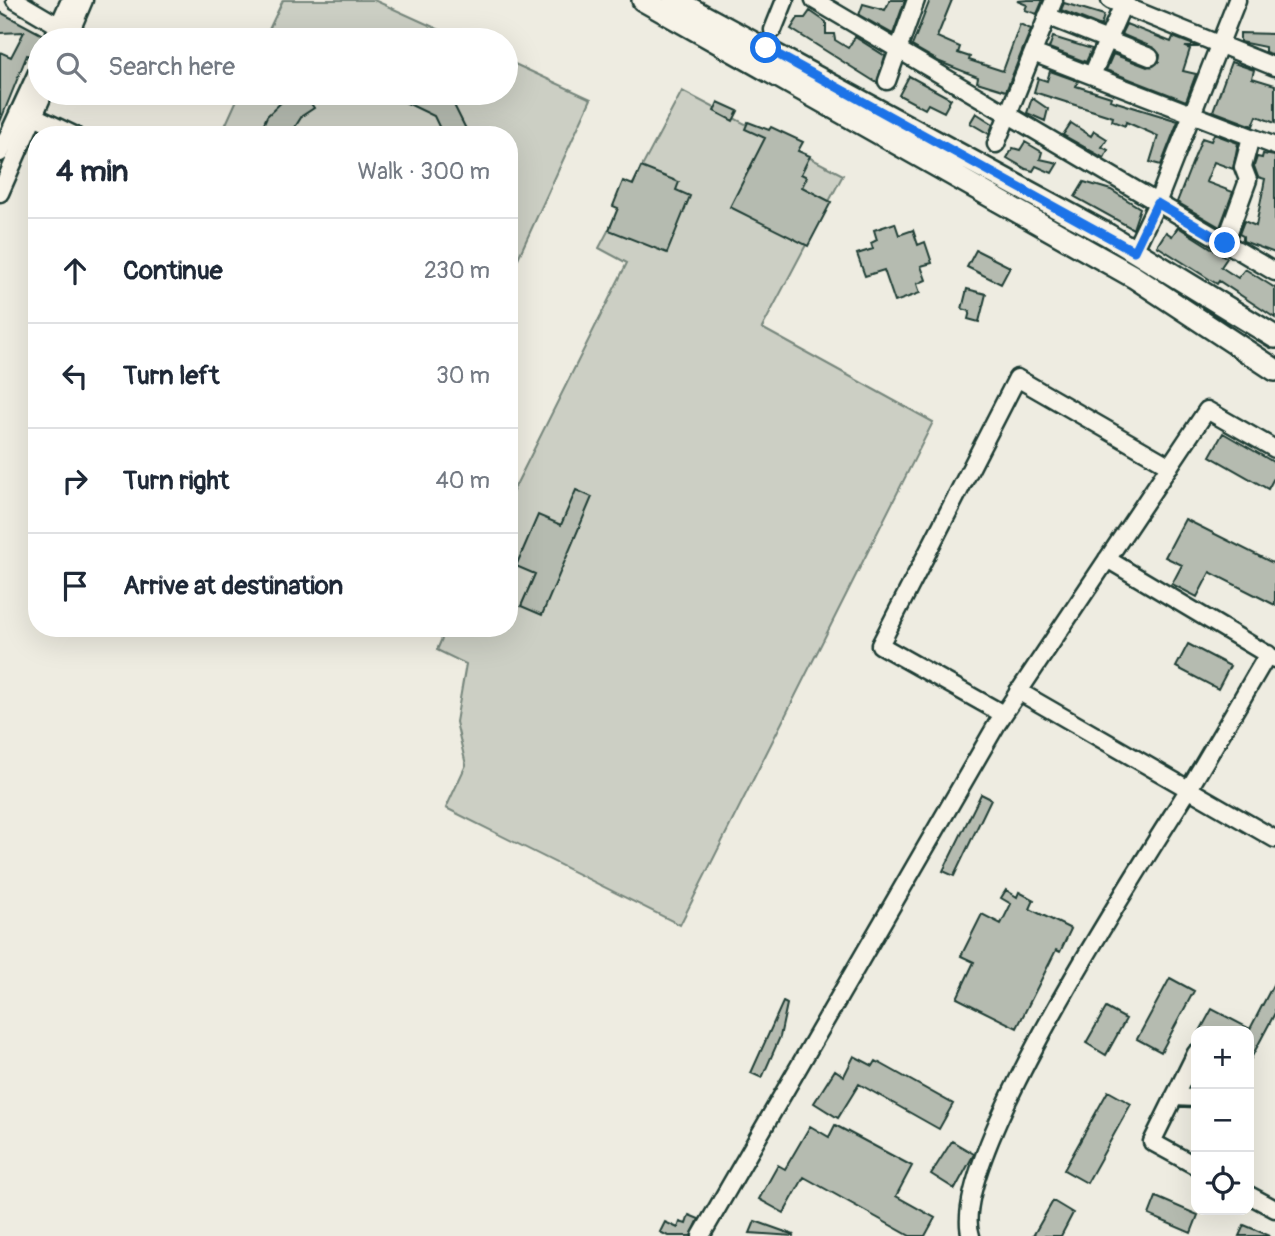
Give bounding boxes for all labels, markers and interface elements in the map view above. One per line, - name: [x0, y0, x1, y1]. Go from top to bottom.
- search box: [28, 28, 518, 105]
- route start: [750, 32, 781, 63]
- icon: search: [52, 48, 90, 86]
- text: Search here: [108, 51, 235, 83]
- text: 4 min: [56, 153, 129, 190]
- text: Walk · 300 m: [358, 157, 490, 186]
- route end: [1209, 227, 1240, 258]
- icon: ahead: [56, 252, 94, 290]
- text: Continue: [123, 255, 223, 287]
- text: 230 m: [424, 256, 490, 285]
- icon: left: [56, 357, 94, 395]
- text: Turn left: [123, 360, 219, 392]
- text: 30 m: [436, 361, 490, 390]
- icon: right: [56, 462, 94, 500]
- text: Turn right: [123, 465, 229, 497]
- text: 40 m: [436, 466, 490, 495]
- icon: arrive: [56, 567, 94, 605]
- text: Arrive at destination: [123, 570, 343, 602]
- map controls: [1191, 1026, 1254, 1215]
- button: +: [1191, 1026, 1254, 1089]
- button: −: [1191, 1089, 1254, 1152]
- button: locate: [1191, 1152, 1254, 1215]

